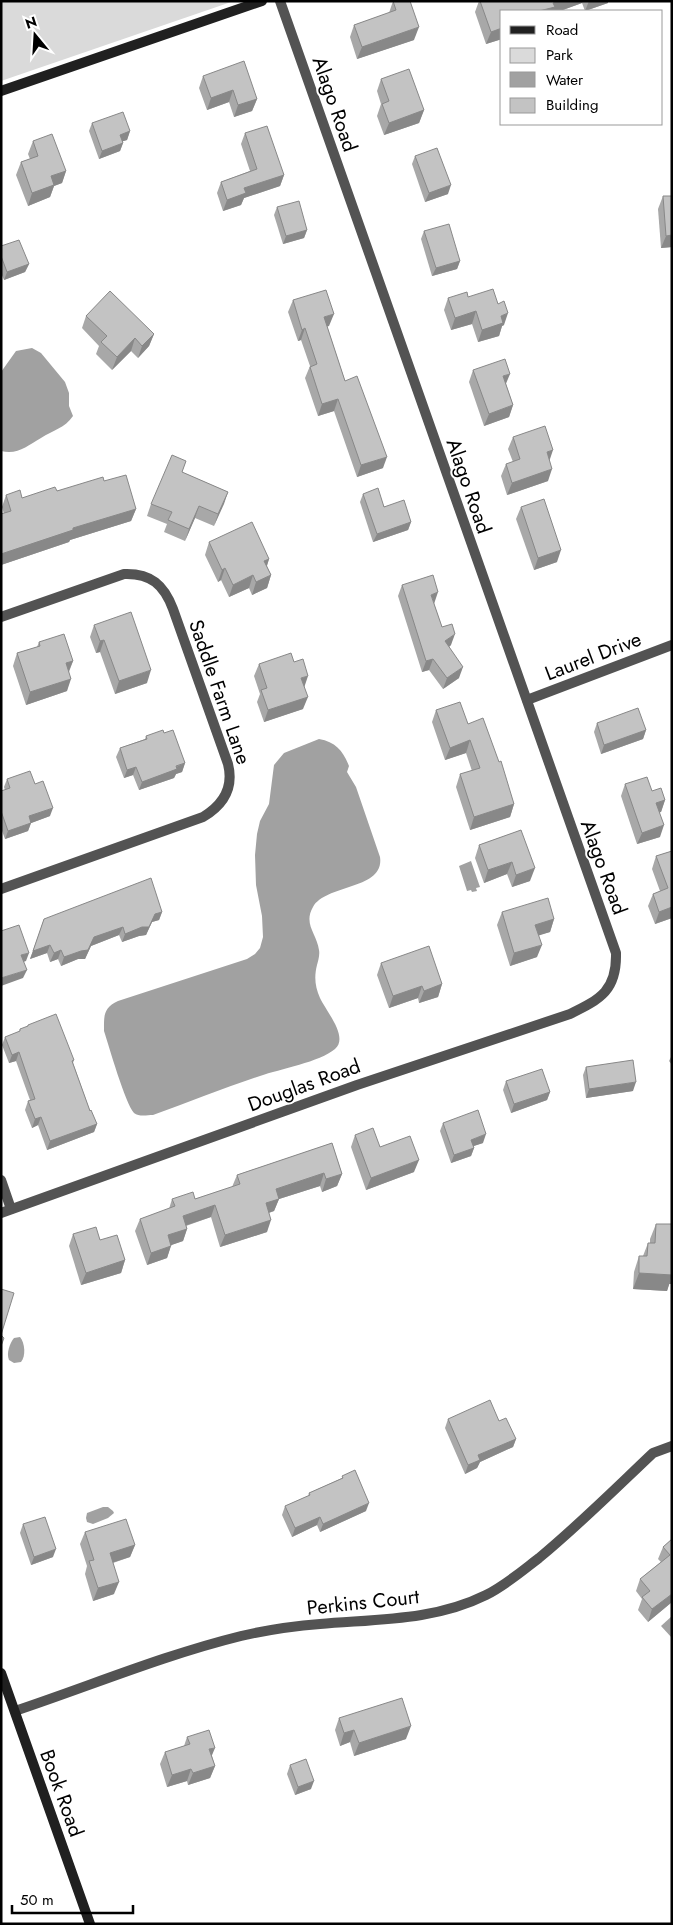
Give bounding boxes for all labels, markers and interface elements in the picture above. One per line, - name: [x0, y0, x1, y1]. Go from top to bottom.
- north arrow: [10, 10, 60, 60]
- legend: [500, 10, 663, 125]
- text: N: [23, 11, 39, 34]
- text: Road: [546, 19, 578, 41]
- text: Park: [546, 44, 573, 66]
- street label: Alago Road: [305, 53, 364, 156]
- text: Water: [546, 69, 584, 91]
- text: Building: [546, 94, 598, 116]
- street label: Alago Road: [439, 435, 498, 538]
- street label: Saddle Farm Lane: [181, 616, 258, 768]
- street label: Laurel Drive: [541, 625, 646, 688]
- street label: Alago Road: [573, 816, 634, 919]
- street label: Douglas Road: [244, 1052, 364, 1119]
- street label: Perkins Court: [305, 1582, 421, 1623]
- street label: Book Road: [32, 1745, 91, 1841]
- scale bar: [12, 1882, 134, 1914]
- text: 50 m: [20, 1889, 54, 1911]

